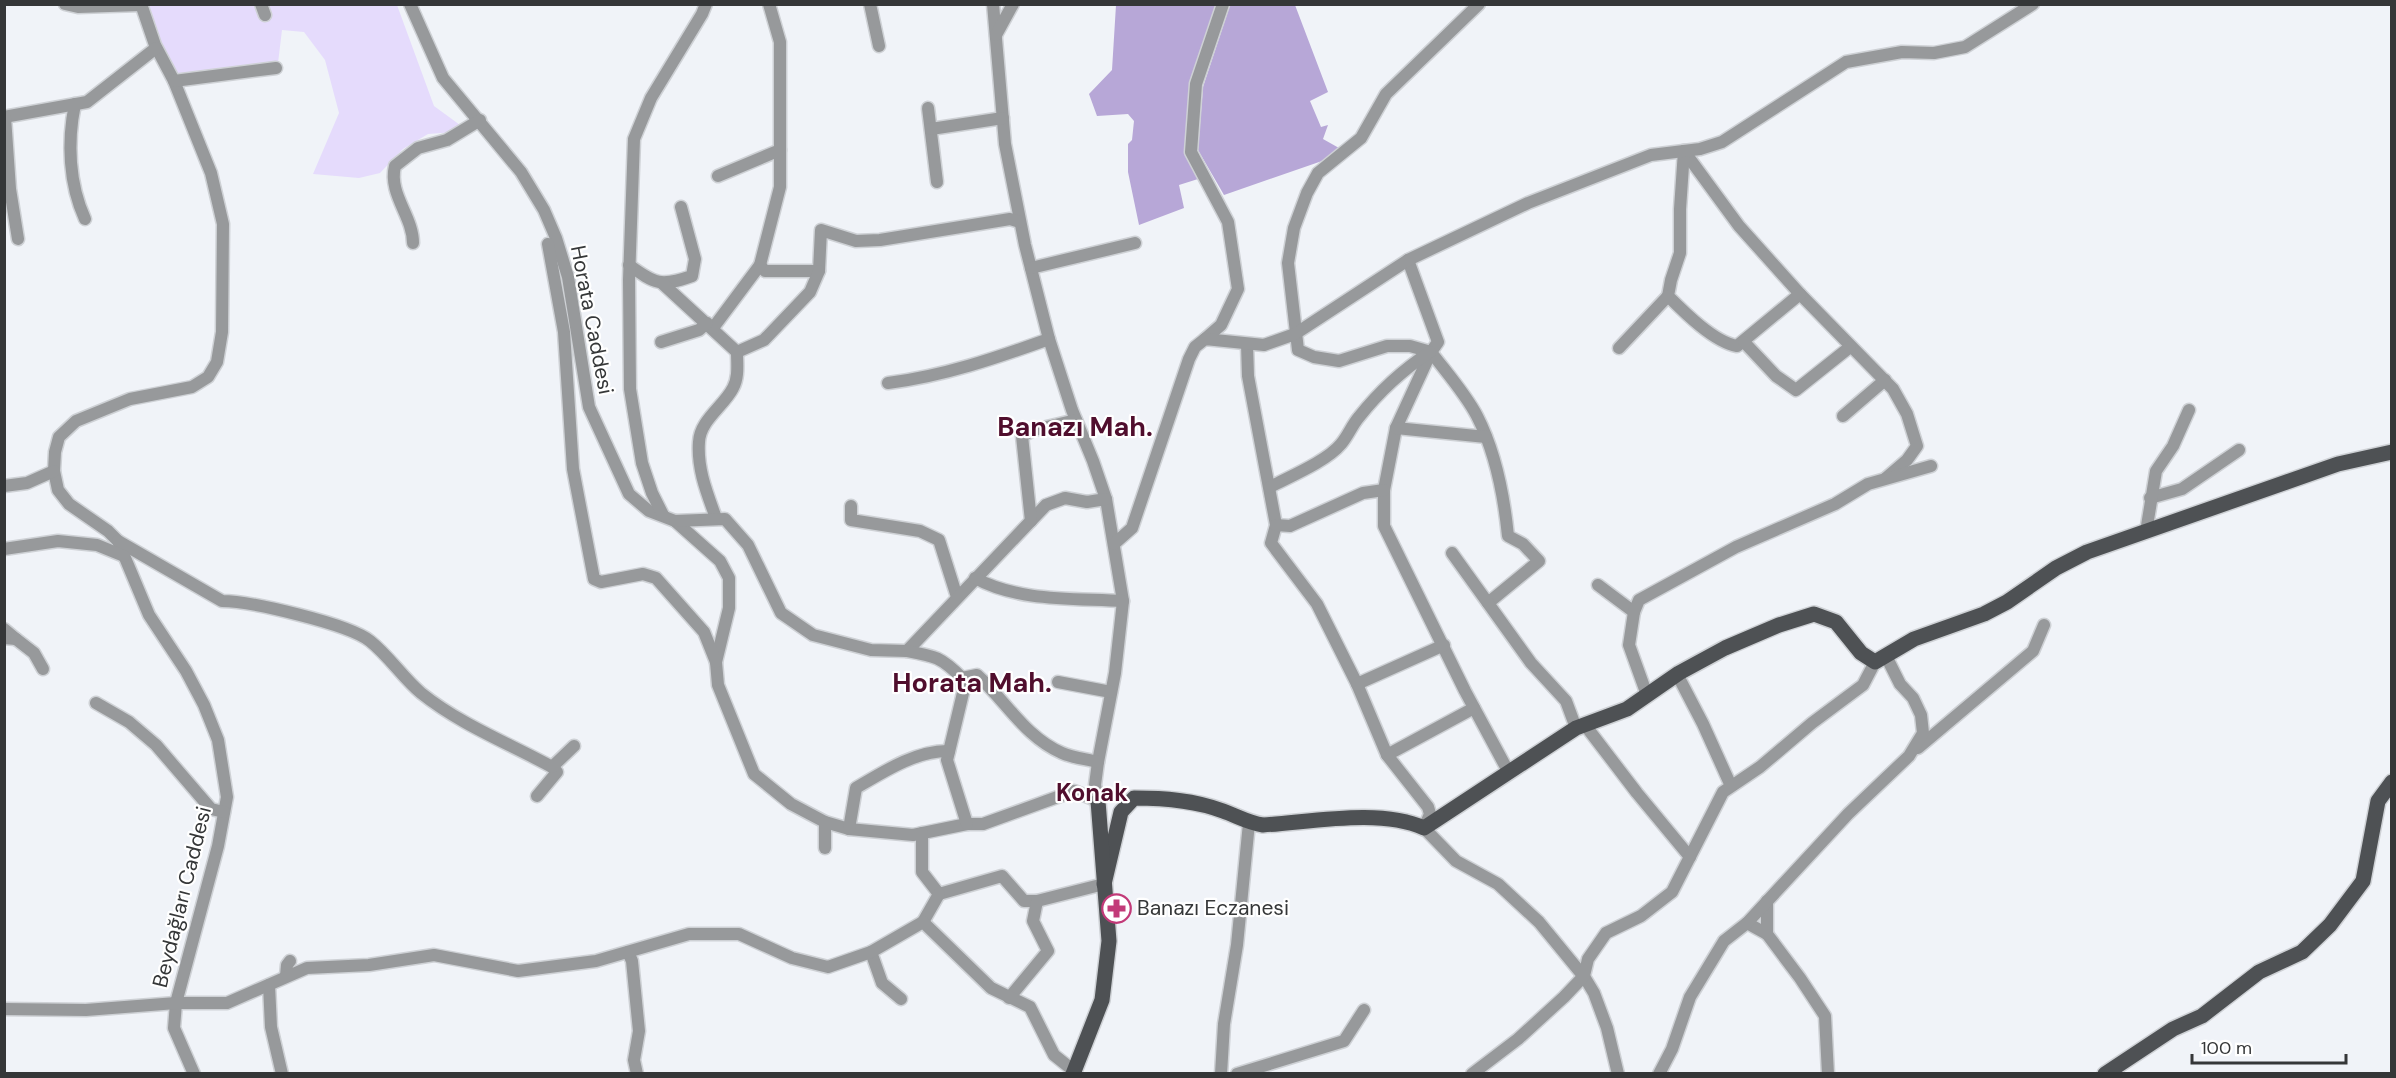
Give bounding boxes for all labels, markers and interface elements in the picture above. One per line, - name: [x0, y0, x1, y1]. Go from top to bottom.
- street label: Horata Caddesi: [564, 243, 620, 397]
- district label: Banazı Mah.: [997, 409, 1153, 444]
- district label: Horata Mah.: [892, 665, 1052, 700]
- district label: Konak: [1056, 777, 1128, 808]
- street label: Beydağları Caddesi: [146, 804, 218, 990]
- pharmacy icon: Banazı Eczanesi: [1100, 892, 1132, 924]
- place label: Banazı Eczanesi: [1137, 894, 1289, 922]
- scale bar: [2192, 1027, 2346, 1065]
- text: 100 m: [2201, 1036, 2252, 1060]

